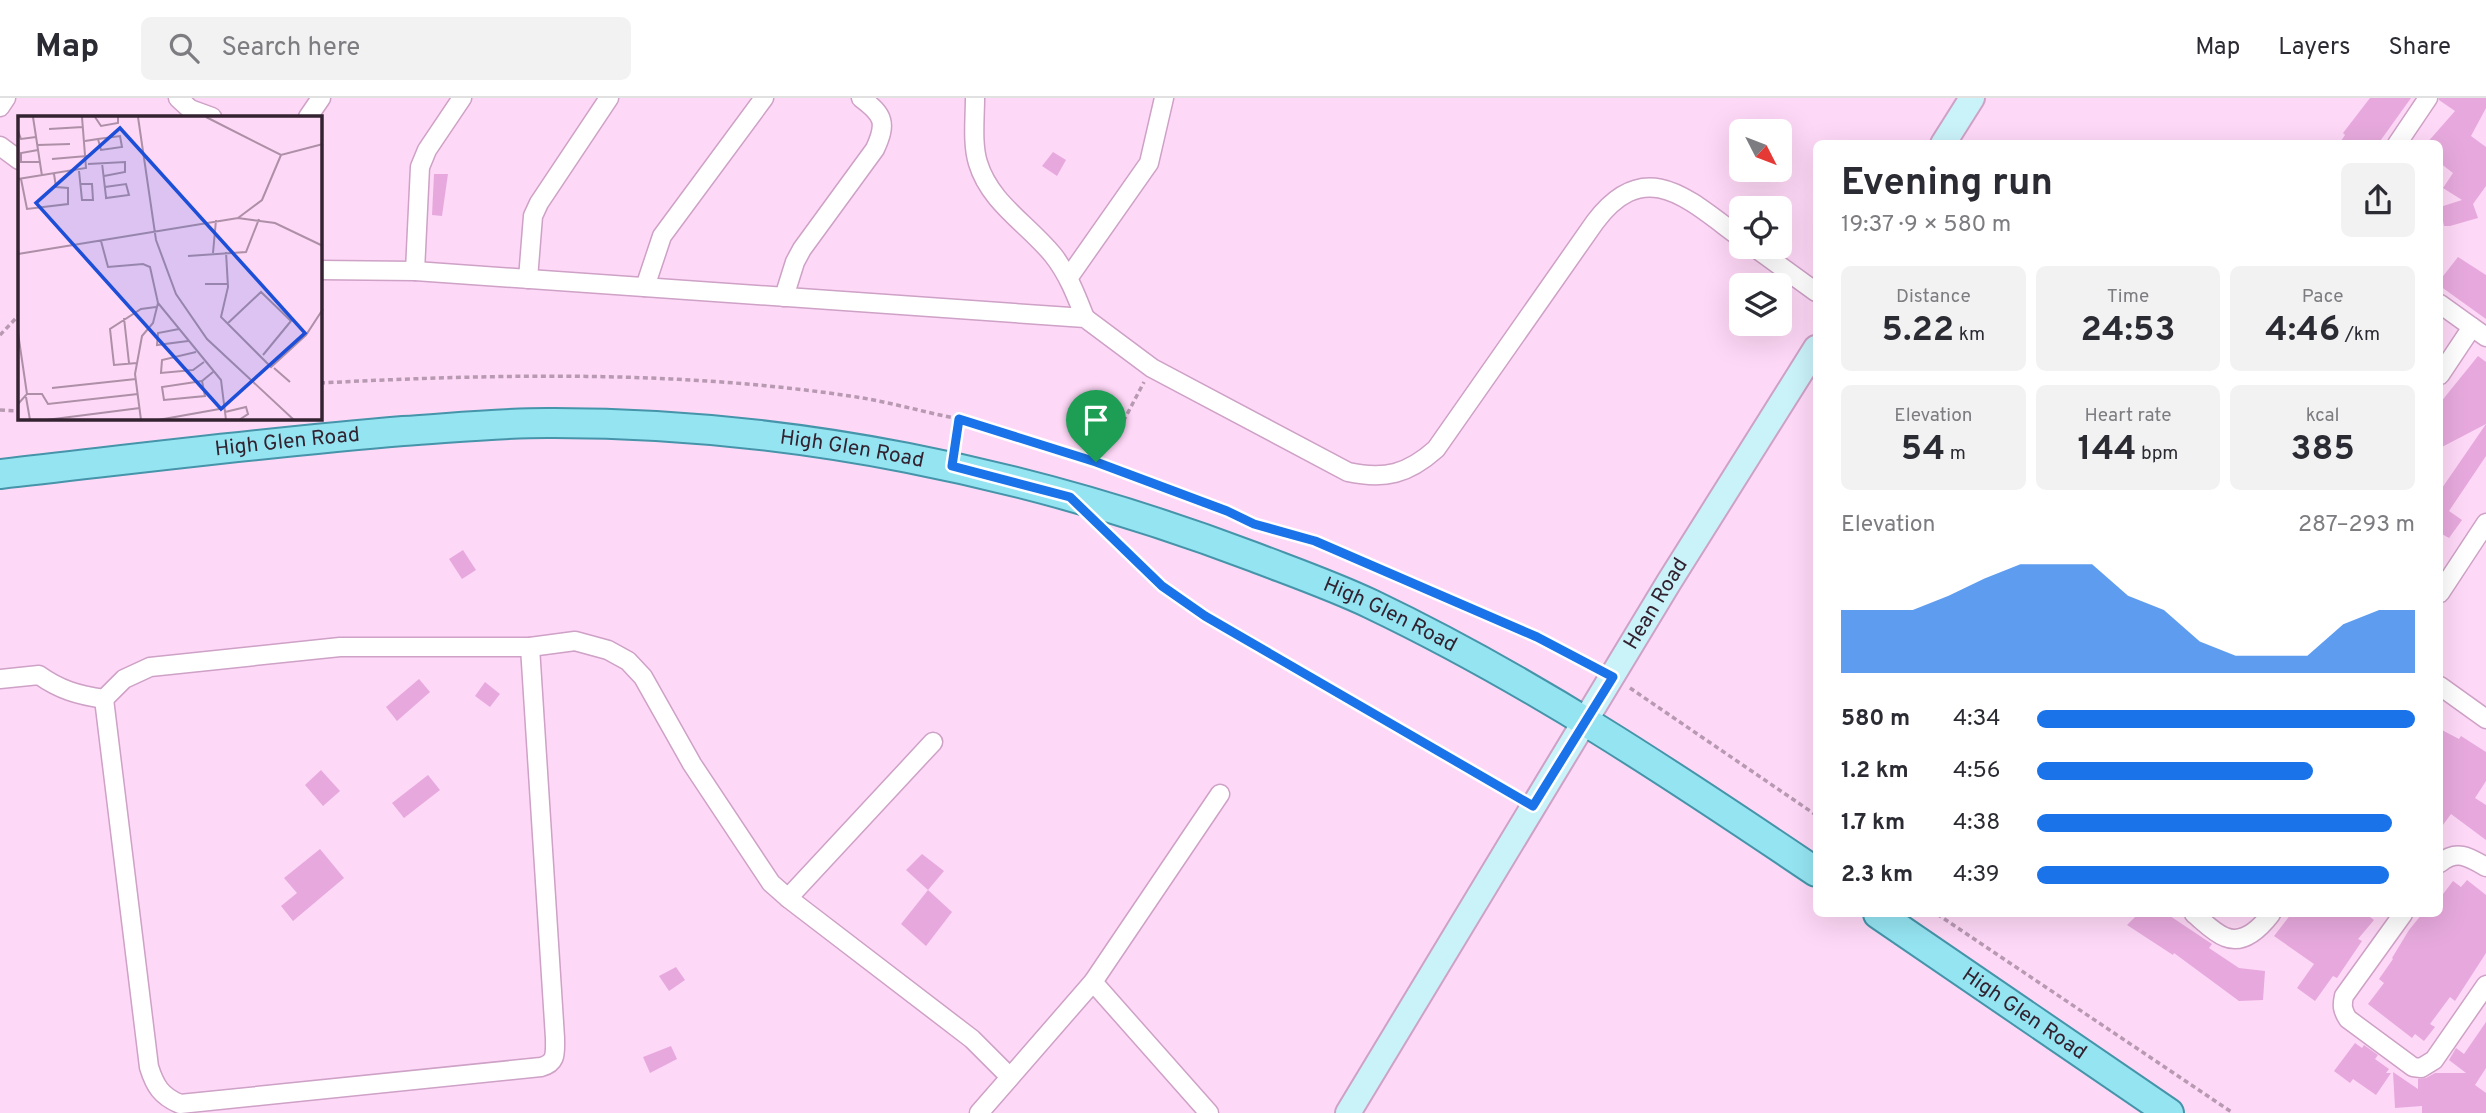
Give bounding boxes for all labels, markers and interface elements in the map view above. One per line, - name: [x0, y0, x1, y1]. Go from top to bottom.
- search box: [141, 17, 631, 80]
- text: Map: [35, 27, 99, 69]
- icon: search: [165, 29, 203, 67]
- text: Search here: [221, 32, 360, 65]
- text: Map: [2195, 33, 2240, 63]
- text: Layers: [2278, 33, 2350, 63]
- text: Share: [2388, 33, 2451, 63]
- inset map: [18, 116, 322, 420]
- north arrow: [1729, 119, 1792, 182]
- map controls: [1729, 119, 1792, 336]
- text: Evening run: [1841, 160, 2053, 209]
- button: share: [2341, 163, 2415, 237]
- button: locate: [1729, 196, 1792, 259]
- text: 19:37 · 9 × 580 m: [1841, 211, 2011, 240]
- button: layers: [1729, 273, 1792, 336]
- text: Distance: [1896, 285, 1971, 309]
- text: Time: [2107, 285, 2149, 309]
- text: Pace: [2302, 285, 2344, 309]
- text: 5.22: [1882, 309, 1954, 353]
- text: 24:53: [2081, 309, 2175, 353]
- text: 4:46: [2265, 309, 2340, 353]
- text: km: [1954, 323, 1985, 347]
- text: /km: [2340, 323, 2380, 347]
- pin: [1066, 390, 1126, 462]
- icon: arrive: [1077, 401, 1115, 439]
- text: Elevation: [1894, 404, 1972, 428]
- text: Heart rate: [2085, 404, 2171, 428]
- text: kcal: [2306, 404, 2340, 428]
- street label: High Glen Road: [213, 421, 361, 463]
- street label: High Glen Road: [778, 424, 926, 474]
- text: 54: [1901, 428, 1945, 472]
- text: 144: [2078, 428, 2137, 472]
- text: 385: [2290, 428, 2355, 472]
- text: m: [1945, 442, 1966, 466]
- text: bpm: [2137, 442, 2178, 466]
- text: Elevation: [1841, 511, 1936, 540]
- text: 287–293 m: [2298, 511, 2415, 540]
- street label: Hean Road: [1618, 553, 1694, 655]
- street label: High Glen Road: [1319, 571, 1462, 659]
- text: 580 m: [1841, 705, 1910, 734]
- text: 4:34: [1953, 705, 2001, 734]
- text: 1.2 km: [1841, 757, 1909, 786]
- text: 4:56: [1953, 757, 2000, 786]
- text: 1.7 km: [1841, 809, 1905, 838]
- text: 4:38: [1953, 809, 2000, 838]
- text: 2.3 km: [1841, 861, 1913, 890]
- text: 4:39: [1953, 861, 2000, 890]
- street label: High Glen Road: [1956, 962, 2092, 1066]

